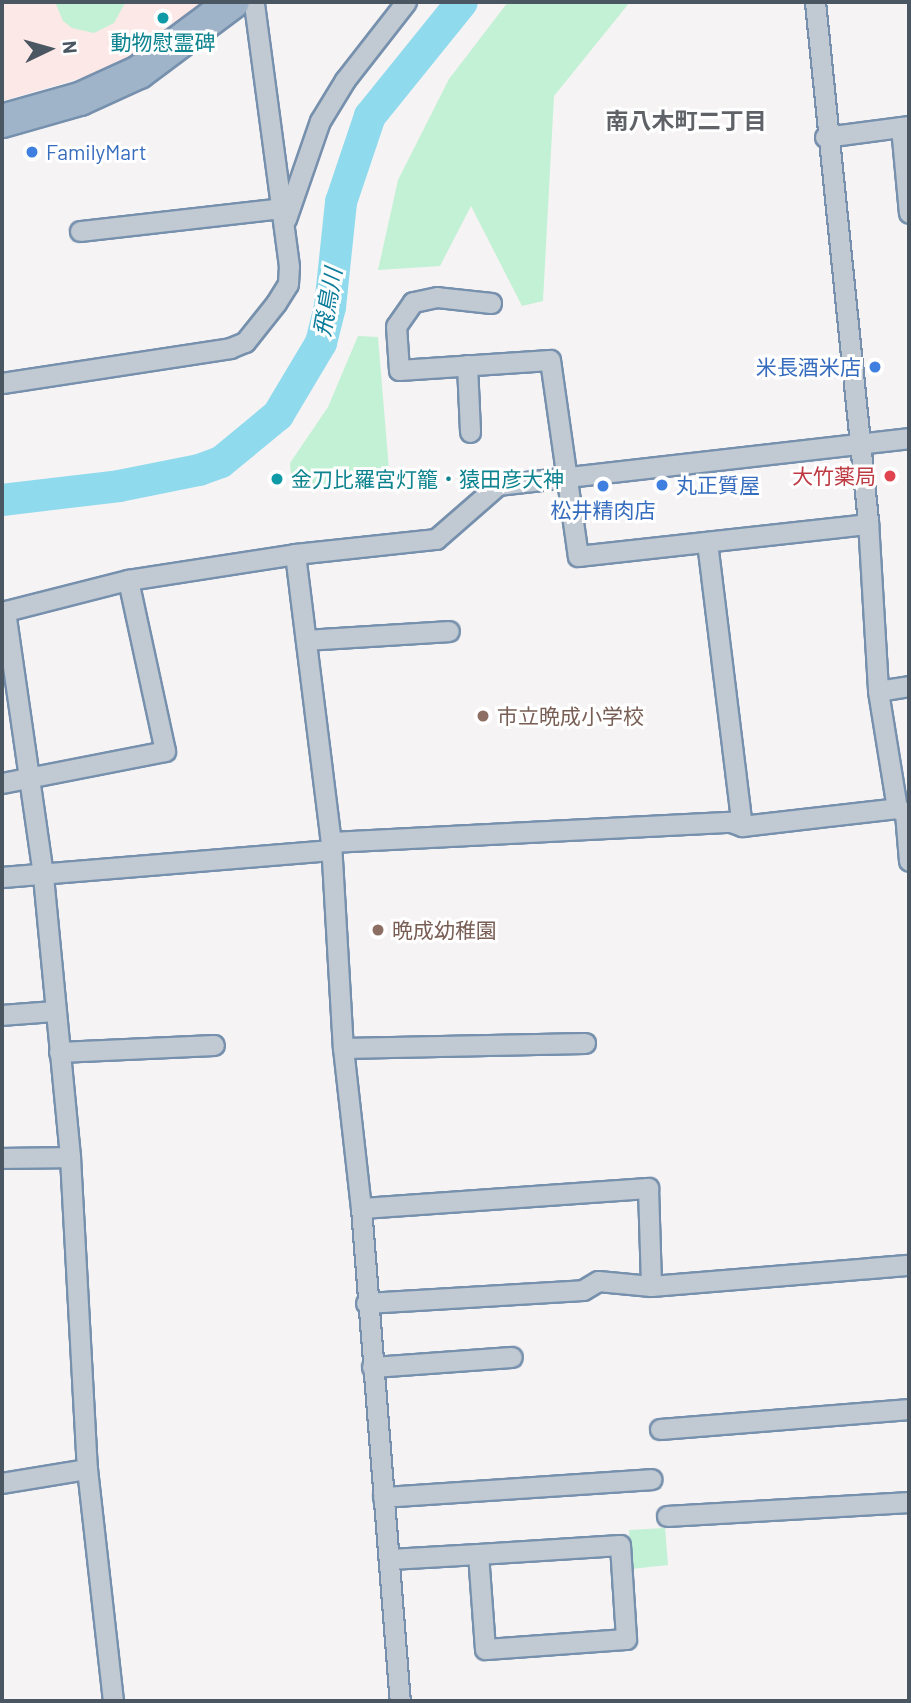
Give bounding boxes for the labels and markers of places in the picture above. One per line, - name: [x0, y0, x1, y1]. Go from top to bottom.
- marker: 動物慰霊碑: [155, 10, 171, 26]
- place label: 動物慰霊碑: [111, 29, 215, 55]
- place label: FamilyMart: [46, 139, 147, 165]
- marker: FamilyMart: [24, 144, 40, 160]
- place label: 米長酒米店: [756, 354, 861, 380]
- marker: 米長酒米店: [867, 359, 883, 375]
- place label: 大竹薬局: [792, 463, 876, 489]
- place label: 金刀比羅宮灯籠・猿田彦大神: [291, 466, 564, 492]
- marker: 大竹薬局: [882, 468, 898, 484]
- marker: 金刀比羅宮灯籠・猿田彦大神: [269, 471, 285, 487]
- place label: 丸正質屋: [676, 472, 760, 498]
- marker: 丸正質屋: [654, 477, 670, 493]
- marker: 松井精肉店: [595, 478, 611, 494]
- place label: 松井精肉店: [551, 497, 655, 523]
- place label: 市立晩成小学校: [497, 703, 644, 729]
- marker: 市立晩成小学校: [475, 708, 491, 724]
- place label: 晩成幼稚園: [392, 917, 497, 943]
- marker: 晩成幼稚園: [370, 922, 386, 938]

